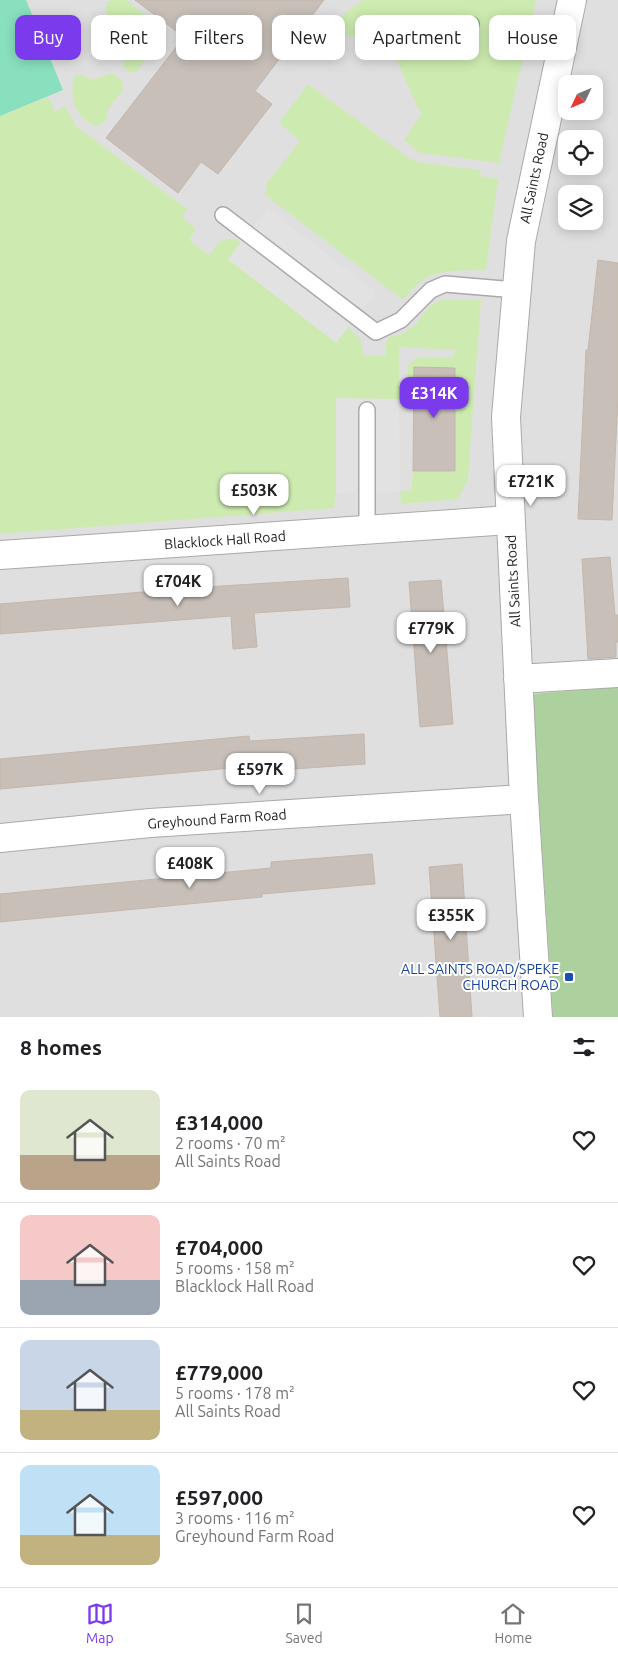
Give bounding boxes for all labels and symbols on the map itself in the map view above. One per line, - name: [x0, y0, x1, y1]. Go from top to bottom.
- north arrow: [558, 75, 602, 120]
- street label: All Saints Road: [517, 131, 551, 225]
- pin: £314K: [399, 376, 469, 419]
- pin: £721K: [496, 464, 566, 507]
- pin: £503K: [219, 474, 289, 516]
- street label: Blacklock Hall Road: [164, 528, 286, 552]
- street label: All Saints Road: [503, 534, 523, 628]
- pin: £704K: [143, 564, 213, 607]
- pin: £779K: [396, 612, 466, 654]
- pin: £597K: [225, 752, 295, 795]
- street label: Greyhound Farm Road: [147, 806, 287, 832]
- pin: £408K: [155, 846, 225, 889]
- pin: £355K: [416, 898, 486, 941]
- place label: ALL SAINTS ROAD/SPEKE CHURCH ROAD: [401, 961, 559, 993]
- marker: ALL SAINTS ROAD/SPEKE CHURCH ROAD: [563, 971, 575, 983]

